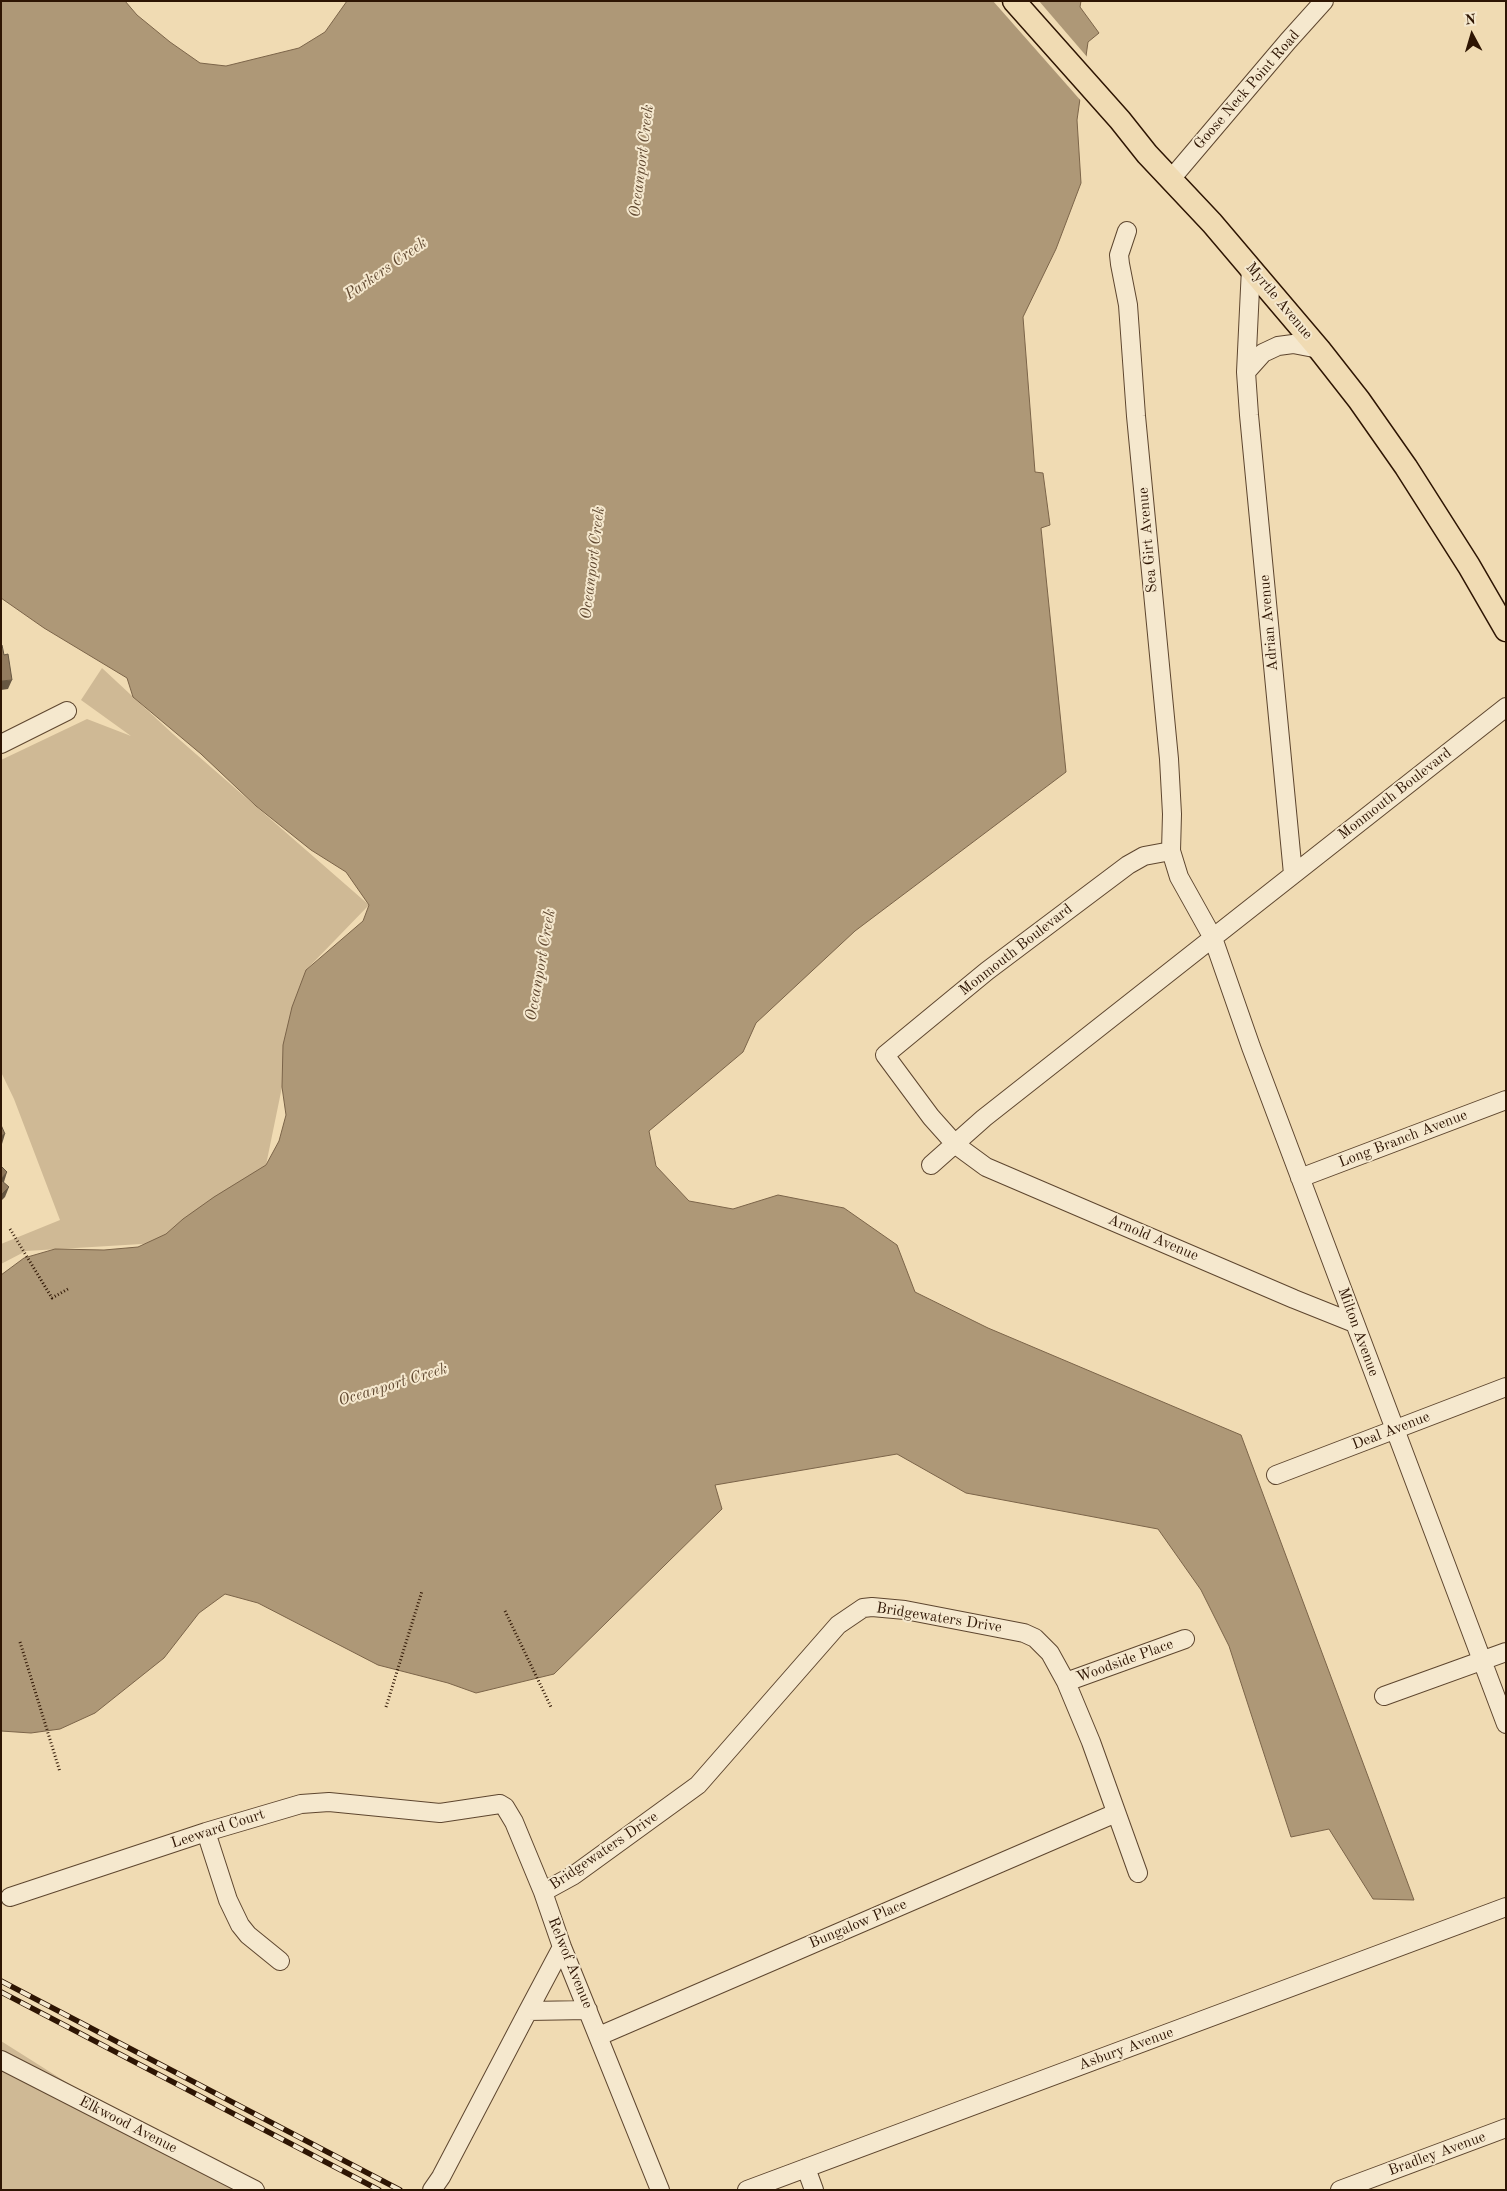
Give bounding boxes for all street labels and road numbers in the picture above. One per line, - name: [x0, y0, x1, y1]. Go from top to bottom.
- street label: Goose Neck Point Road: [1190, 27, 1304, 153]
- street label: Myrtle Avenue: [1242, 259, 1316, 343]
- street label: Sea Girt Avenue: [1134, 486, 1162, 594]
- street label: Adrian Avenue: [1256, 574, 1282, 672]
- street label: Monmouth Boulevard: [1335, 744, 1455, 844]
- street label: Monmouth Boulevard: [956, 900, 1076, 1000]
- street label: Long Branch Avenue: [1336, 1106, 1470, 1172]
- street label: Arnold Avenue: [1105, 1211, 1201, 1265]
- street label: Milton Avenue: [1334, 1285, 1382, 1379]
- street label: Deal Avenue: [1350, 1408, 1432, 1454]
- street label: Bridgewaters Drive: [875, 1599, 1003, 1637]
- street label: Woodside Place: [1074, 1635, 1176, 1687]
- street label: Leeward Court: [169, 1805, 267, 1853]
- street label: Bridgewaters Drive: [546, 1808, 662, 1894]
- street label: Bungalow Place: [807, 1895, 909, 1953]
- street label: Relwof Avenue: [544, 1915, 596, 2011]
- street label: Asbury Avenue: [1076, 2024, 1176, 2074]
- street label: Elkwood Avenue: [76, 2093, 180, 2157]
- street label: Bradley Avenue: [1386, 2128, 1488, 2180]

